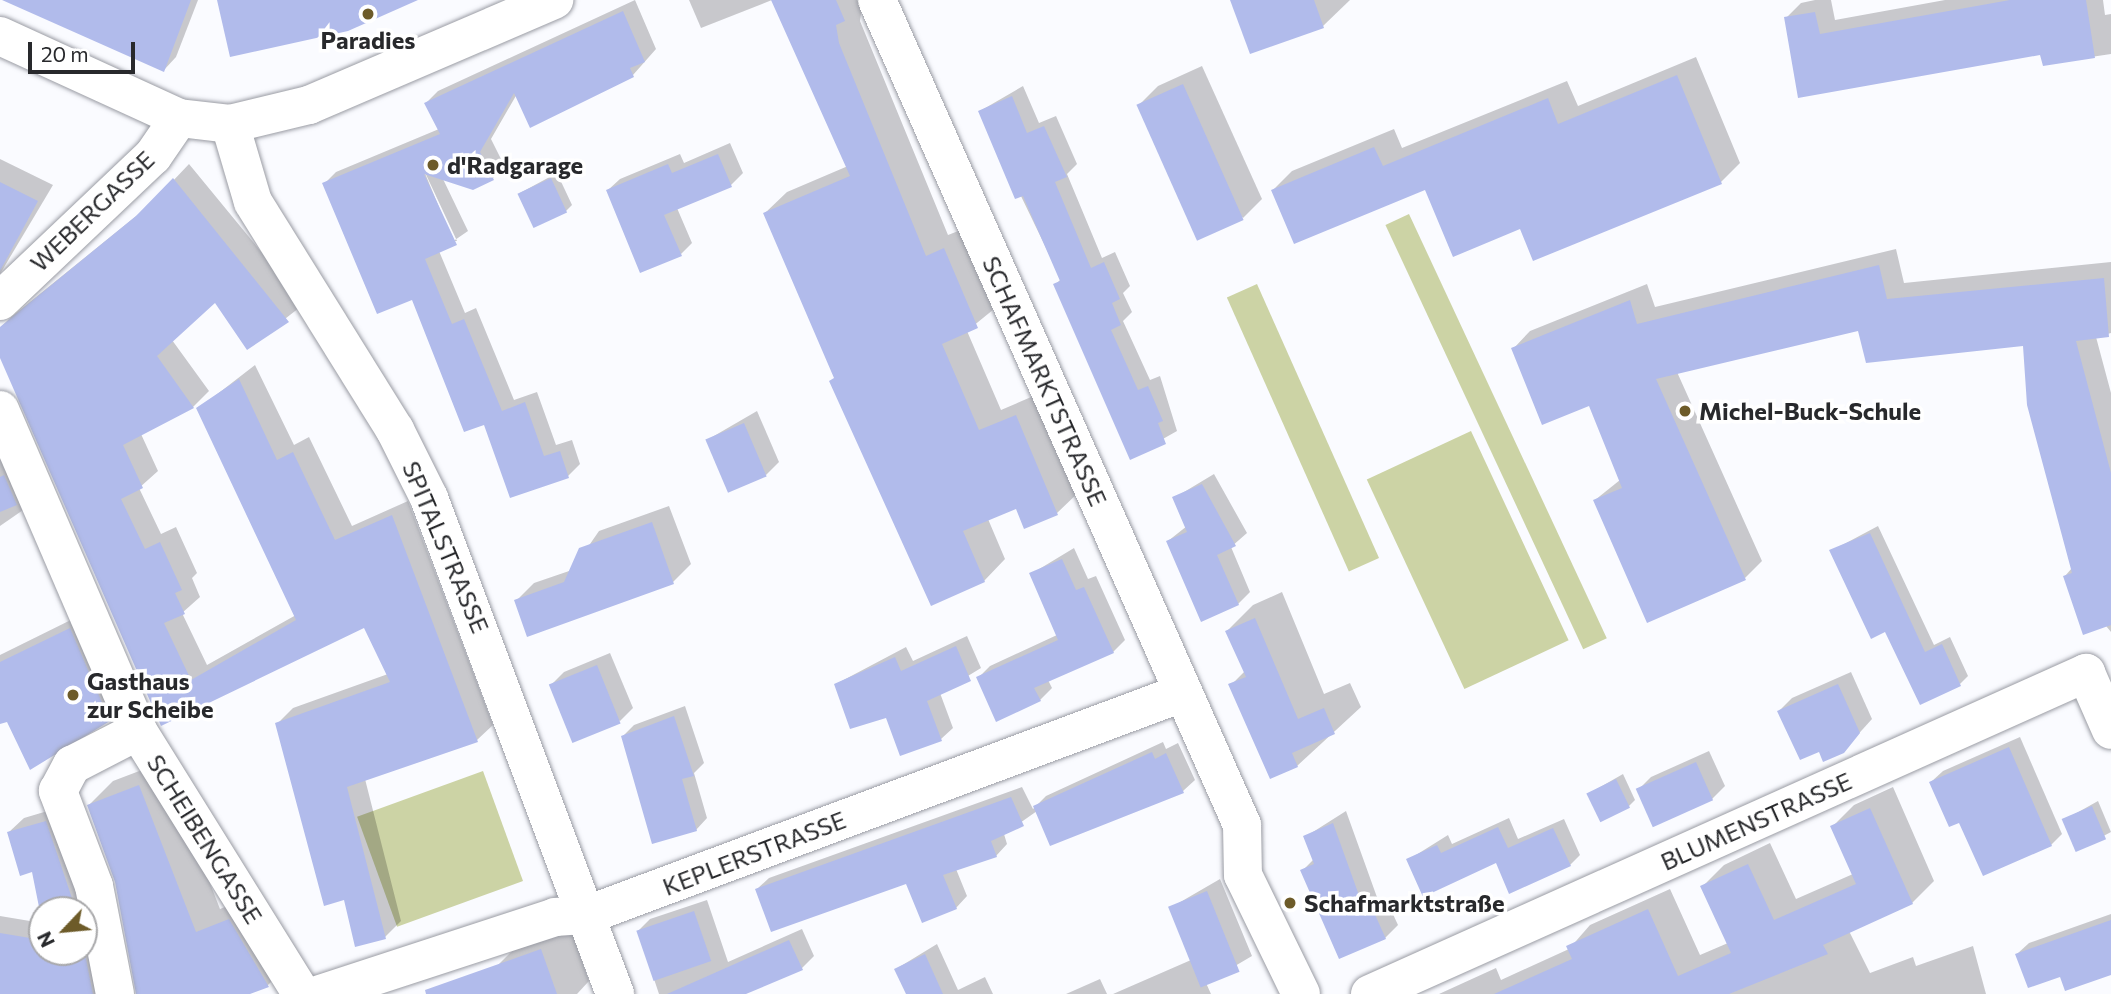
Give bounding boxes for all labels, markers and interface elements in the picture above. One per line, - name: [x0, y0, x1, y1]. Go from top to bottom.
- marker: Paradies: [360, 6, 376, 22]
- place label: Paradies: [320, 26, 416, 54]
- scale bar: [32, 28, 138, 72]
- text: 20 m: [41, 41, 89, 66]
- street label: WEBERGASSE: [24, 145, 160, 277]
- place label: d'Radgarage: [447, 151, 583, 179]
- marker: d'Radgarage: [425, 157, 441, 173]
- street label: SCHAFMARKTSTRASSE: [977, 252, 1113, 510]
- place label: Michel-Buck-Schule: [1699, 397, 1921, 425]
- marker: Michel-Buck-Schule: [1677, 403, 1693, 419]
- street label: SPITALSTRASSE: [397, 457, 495, 637]
- place label: Gasthaus zur Scheibe: [87, 667, 214, 723]
- marker: Gasthaus zur Scheibe: [65, 687, 81, 703]
- street label: SCHEIBENGASSE: [141, 749, 269, 929]
- street label: BLUMENSTRASSE: [1656, 766, 1856, 876]
- street label: KEPLERSTRASSE: [658, 805, 850, 901]
- place label: Schafmarktstraße: [1304, 889, 1505, 917]
- marker: Schafmarktstraße: [1282, 895, 1298, 911]
- north arrow: [28, 896, 98, 966]
- text: N: [32, 928, 59, 951]

